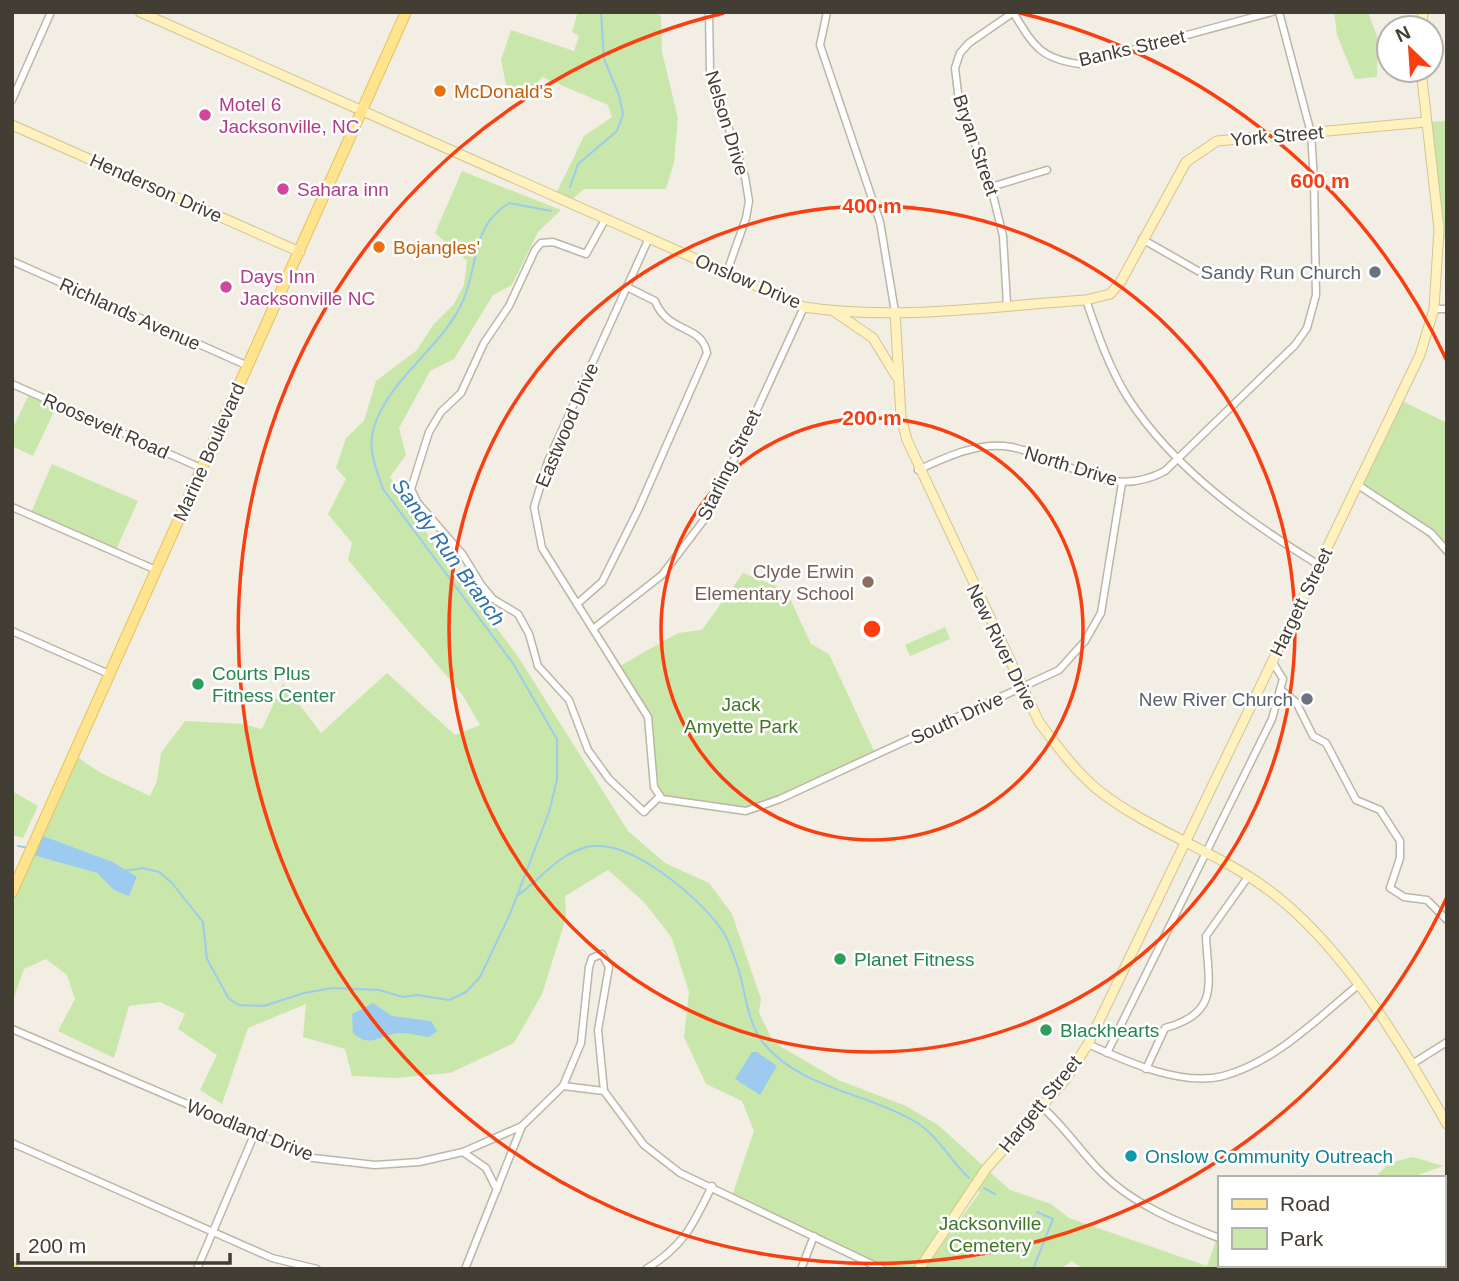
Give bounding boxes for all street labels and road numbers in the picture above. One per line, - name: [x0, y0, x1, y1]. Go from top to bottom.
- street label: Banks Street: [1077, 25, 1188, 70]
- street label: Nelson Drive: [701, 68, 753, 178]
- street label: Bryan Street: [949, 92, 1003, 199]
- street label: York Street: [1230, 121, 1325, 151]
- street label: Henderson Drive: [87, 149, 225, 227]
- street label: Onslow Drive: [692, 249, 804, 313]
- street label: Richlands Avenue: [56, 274, 204, 354]
- street label: Eastwood Drive: [531, 360, 603, 490]
- street label: Marine Boulevard: [169, 380, 249, 524]
- street label: Roosevelt Road: [40, 389, 172, 463]
- street label: Starling Street: [693, 406, 765, 524]
- street label: North Drive: [1022, 442, 1120, 490]
- street label: Hargett Street: [1266, 544, 1337, 660]
- street label: New River Drive: [962, 581, 1042, 713]
- street label: South Drive: [908, 688, 1006, 748]
- street label: Hargett Street: [995, 1051, 1086, 1157]
- street label: Woodland Drive: [184, 1095, 316, 1165]

